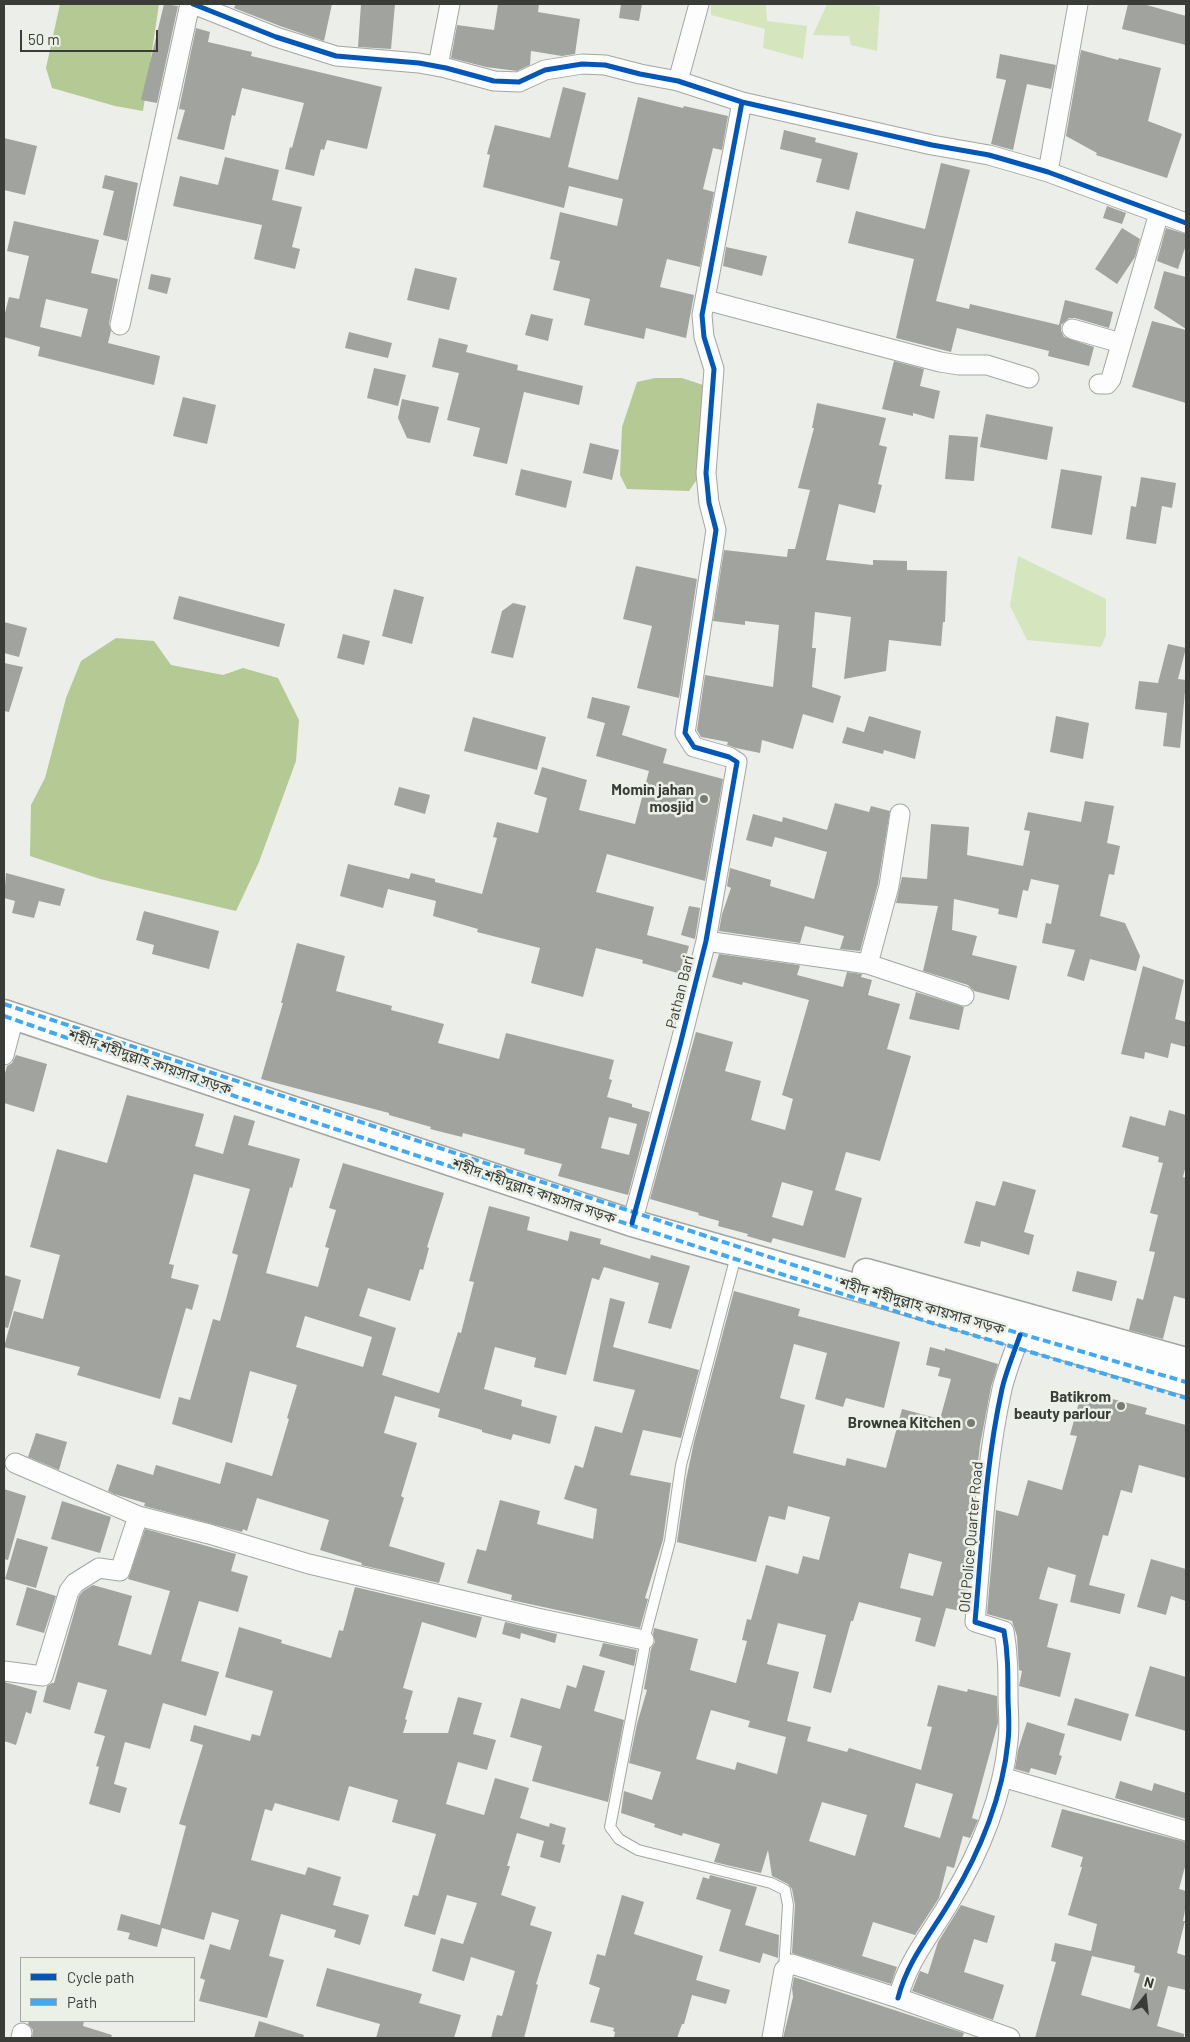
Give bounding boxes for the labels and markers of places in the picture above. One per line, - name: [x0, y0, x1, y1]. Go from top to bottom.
- place label: Momin jahan mosjid: [611, 781, 694, 816]
- marker: Momin jahan mosjid: [698, 793, 710, 805]
- place label: Batikrom beauty parlour: [1014, 1388, 1111, 1423]
- marker: Batikrom beauty parlour: [1115, 1400, 1127, 1412]
- place label: Brownea Kitchen: [848, 1414, 961, 1432]
- marker: Brownea Kitchen: [965, 1417, 977, 1429]

